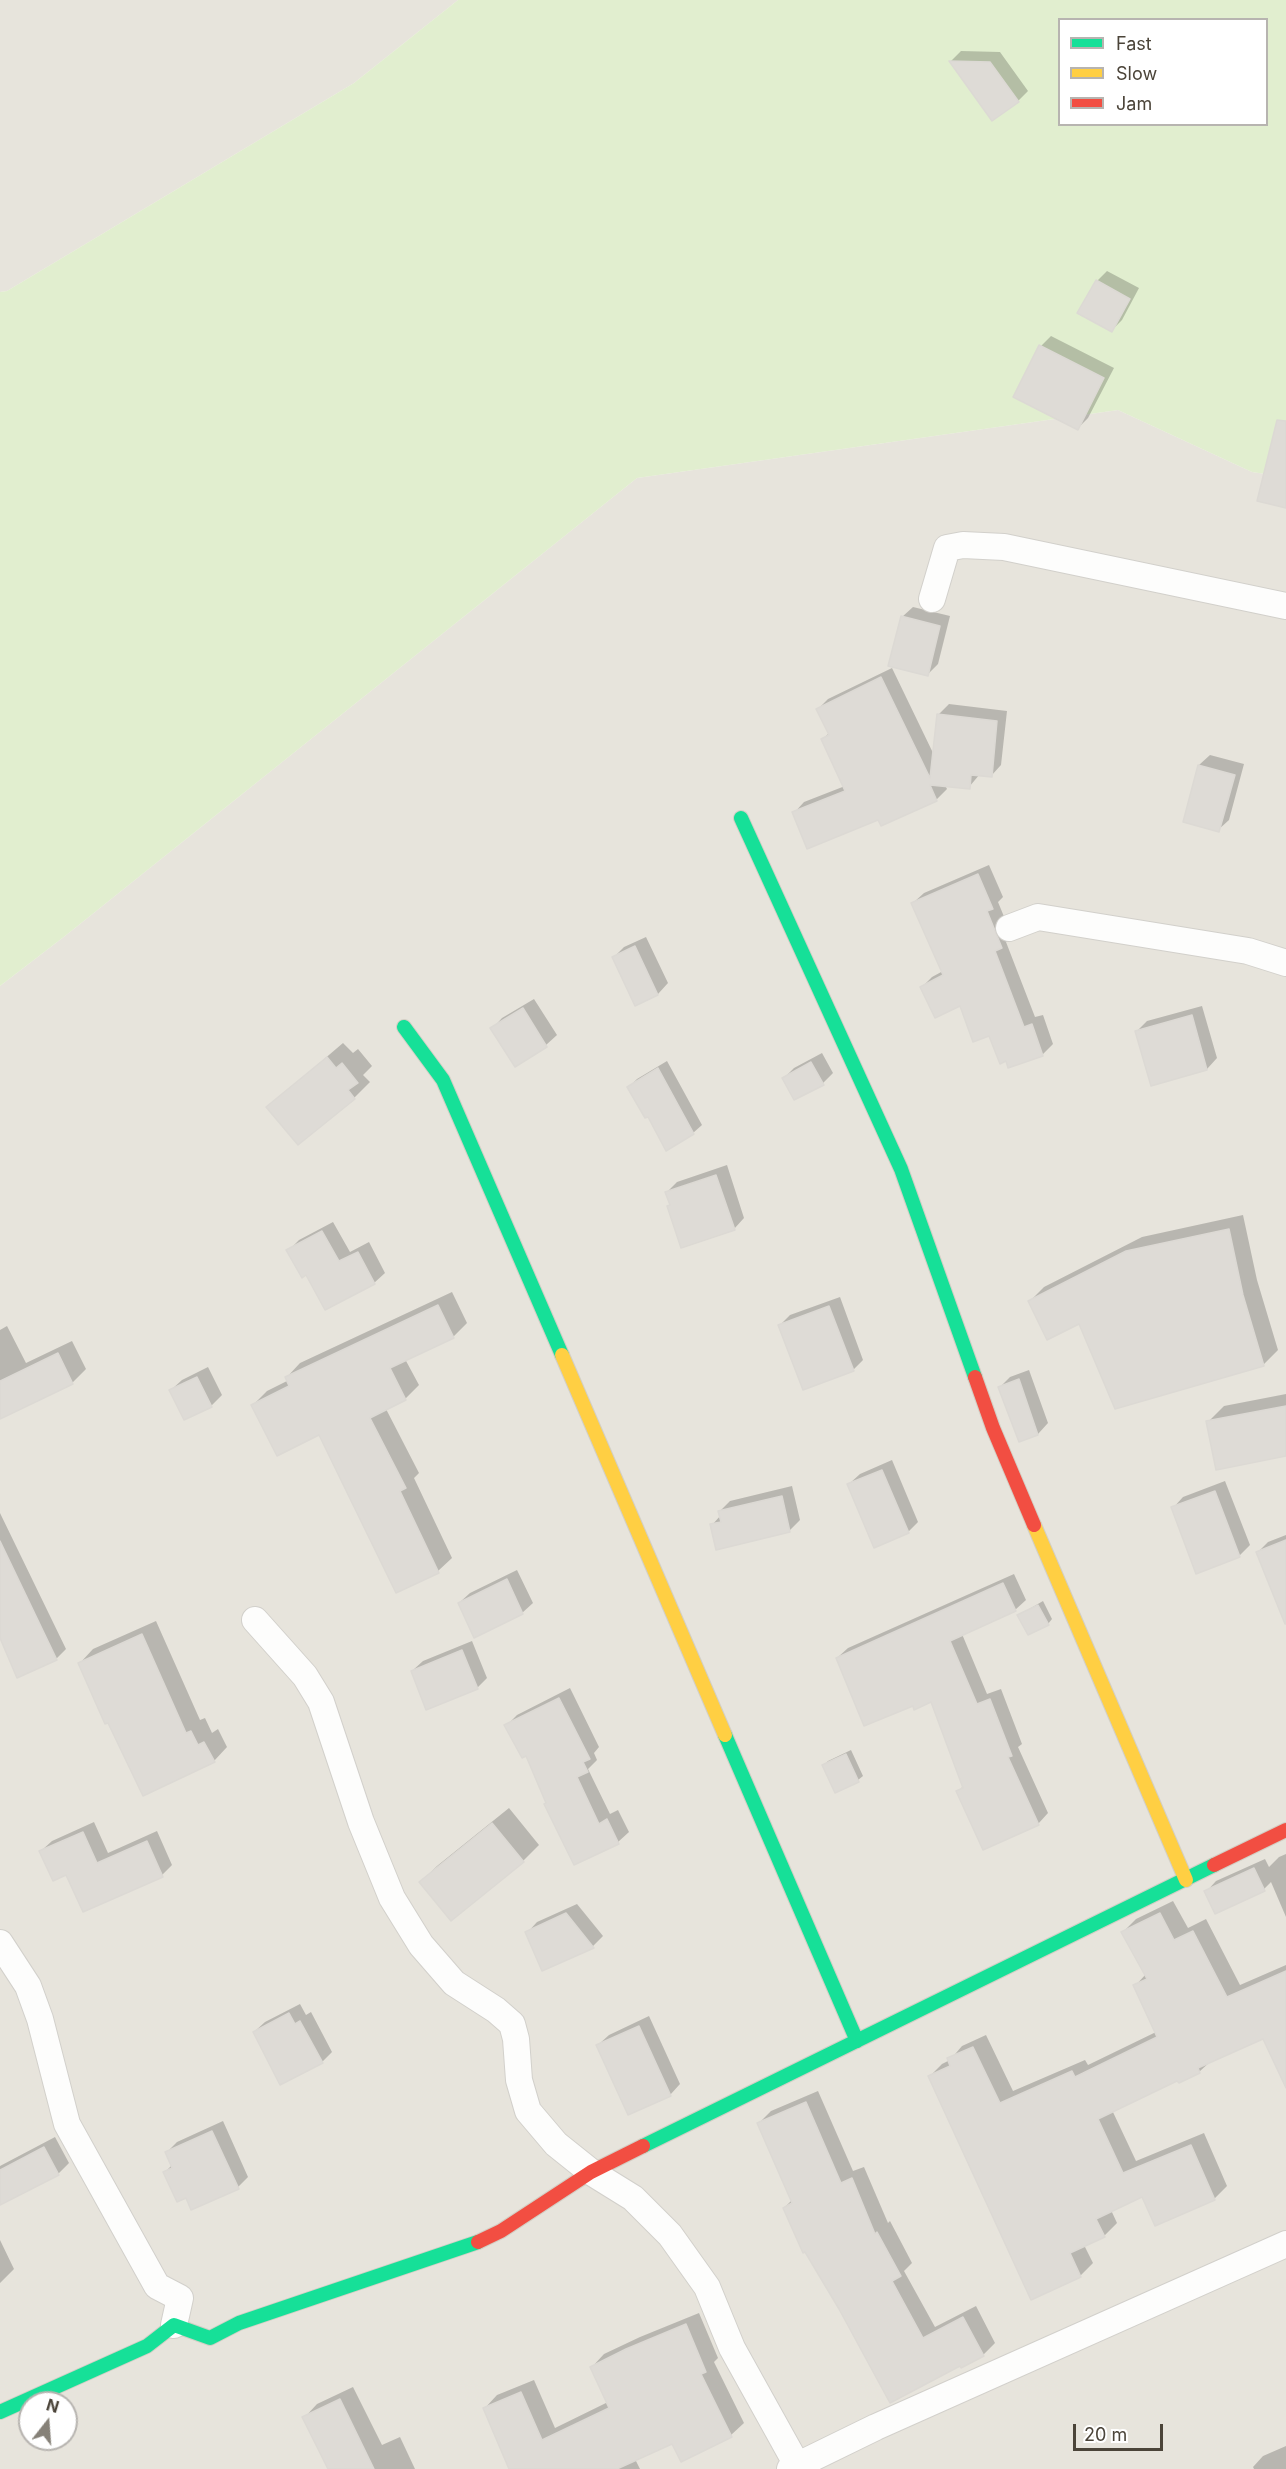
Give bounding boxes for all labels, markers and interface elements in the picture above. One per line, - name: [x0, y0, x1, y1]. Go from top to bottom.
- legend: [1058, 18, 1268, 126]
- text: Fast: [1116, 33, 1152, 54]
- text: Slow: [1116, 63, 1157, 84]
- text: Jam: [1116, 93, 1152, 114]
- north arrow: [18, 2391, 78, 2451]
- text: N: [44, 2394, 61, 2417]
- scale bar: [1076, 2412, 1166, 2450]
- text: 20 m: [1084, 2424, 1127, 2445]

